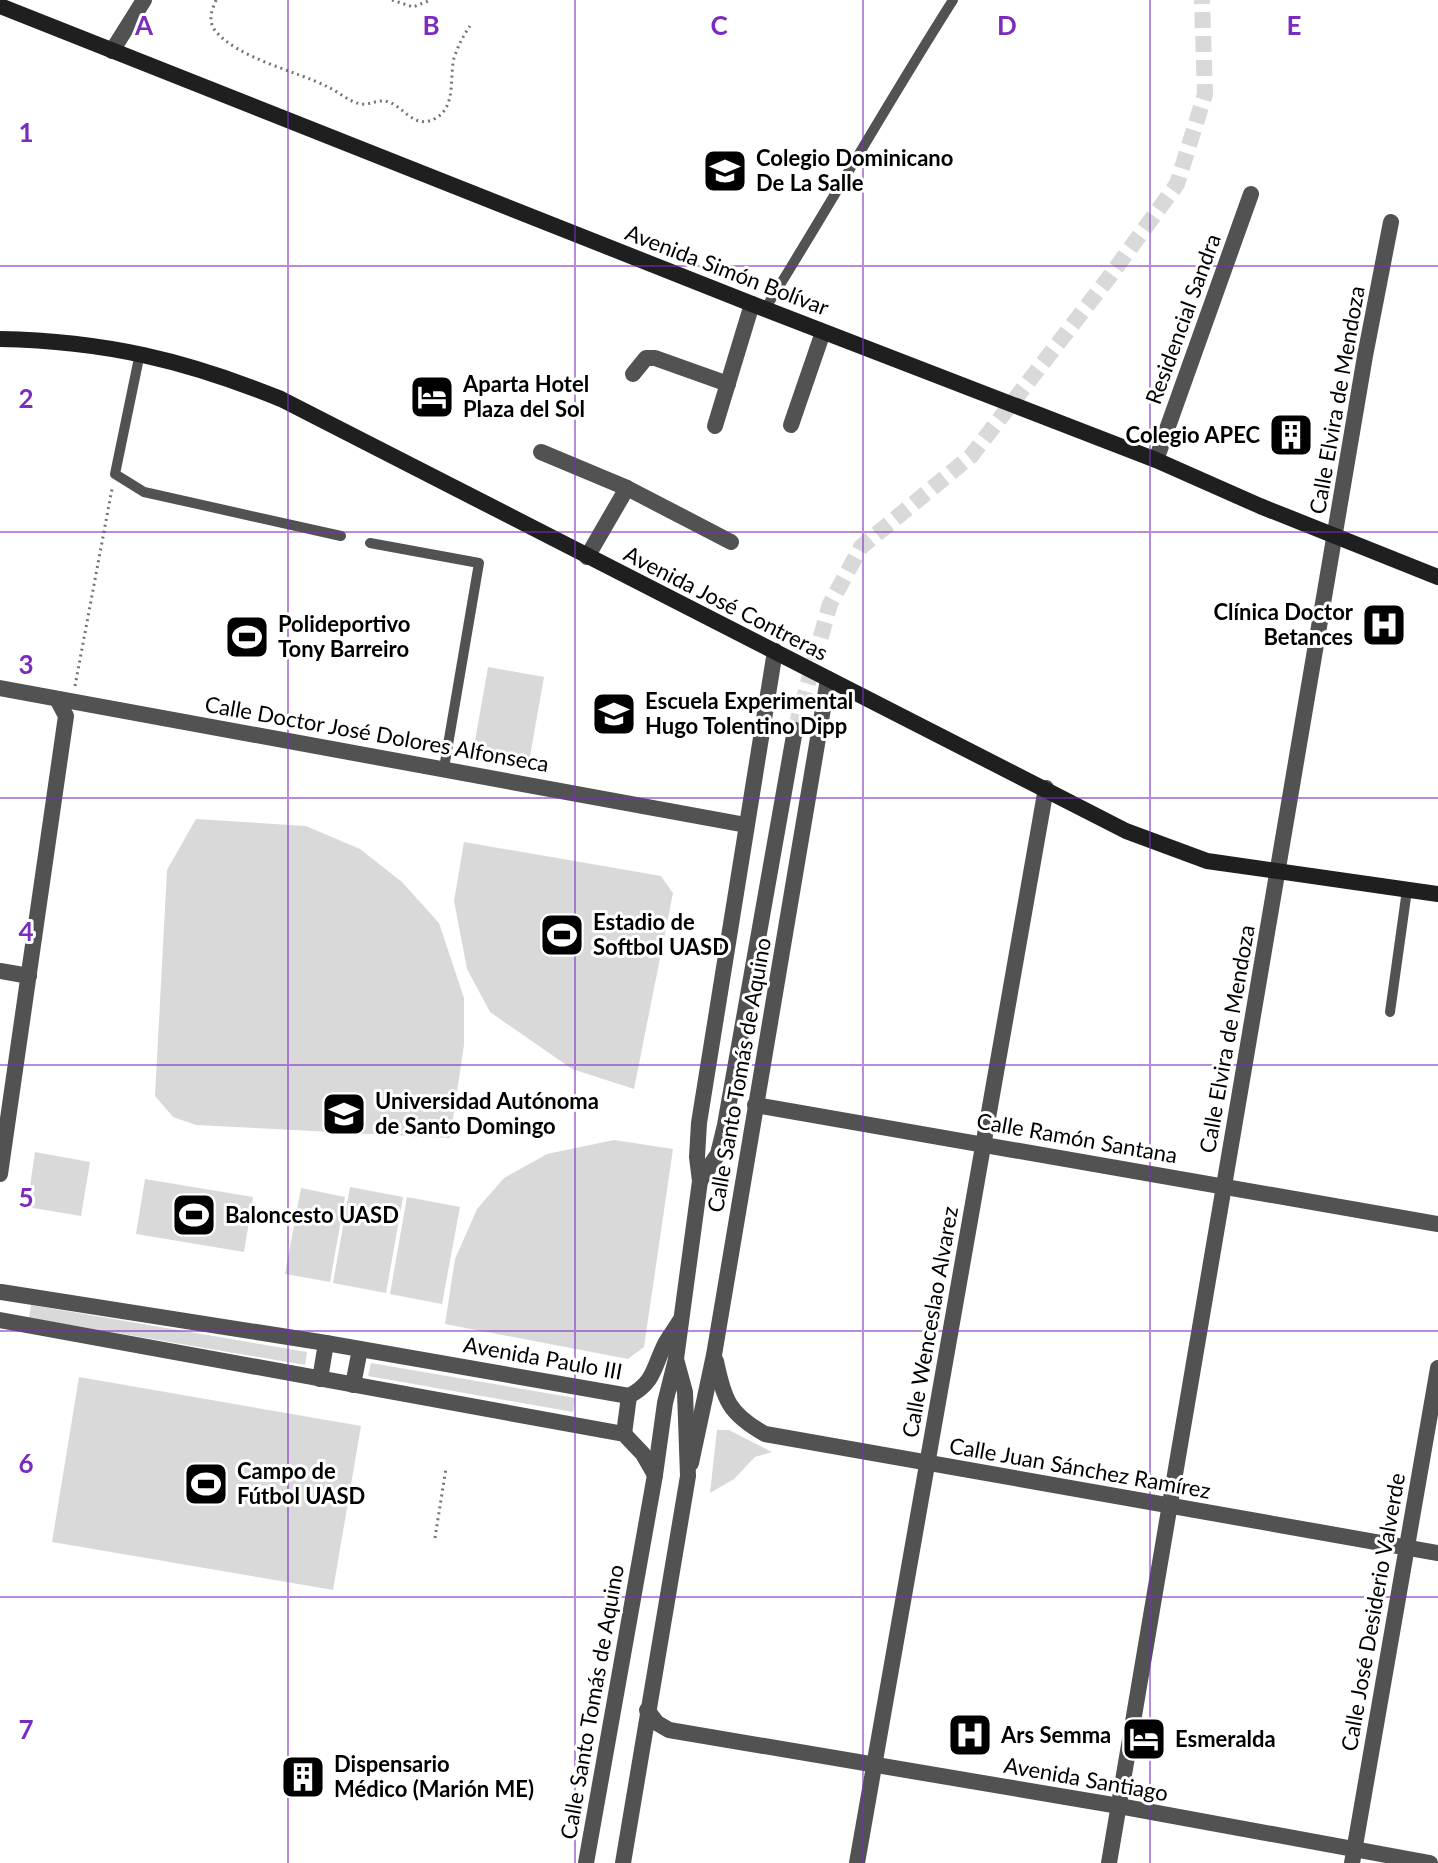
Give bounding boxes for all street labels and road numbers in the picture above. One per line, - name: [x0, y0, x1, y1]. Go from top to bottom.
- street label: Avenida Simón Bolívar: [622, 218, 833, 321]
- street label: Residencial Sandra: [1139, 230, 1226, 408]
- street label: Calle Elvira de Mendoza: [1303, 284, 1370, 516]
- street label: Avenida José Contreras: [620, 539, 833, 666]
- street label: Calle Doctor José Dolores Alfonseca: [203, 690, 551, 777]
- street label: Calle Elvira de Mendoza: [1193, 923, 1260, 1155]
- street label: Calle Santo Tomás de Aquino: [701, 935, 776, 1214]
- street label: Calle Ramón Santana: [975, 1107, 1179, 1168]
- street label: Calle Wenceslao Alvarez: [896, 1204, 963, 1440]
- street label: Avenida Paulo III: [461, 1330, 625, 1385]
- street label: Calle Juan Sánchez Ramírez: [947, 1431, 1213, 1504]
- street label: Calle José Desiderio Valverde: [1335, 1471, 1410, 1753]
- street label: Calle Santo Tomás de Aquino: [554, 1562, 629, 1841]
- street label: Avenida Santiago: [1002, 1751, 1170, 1806]

